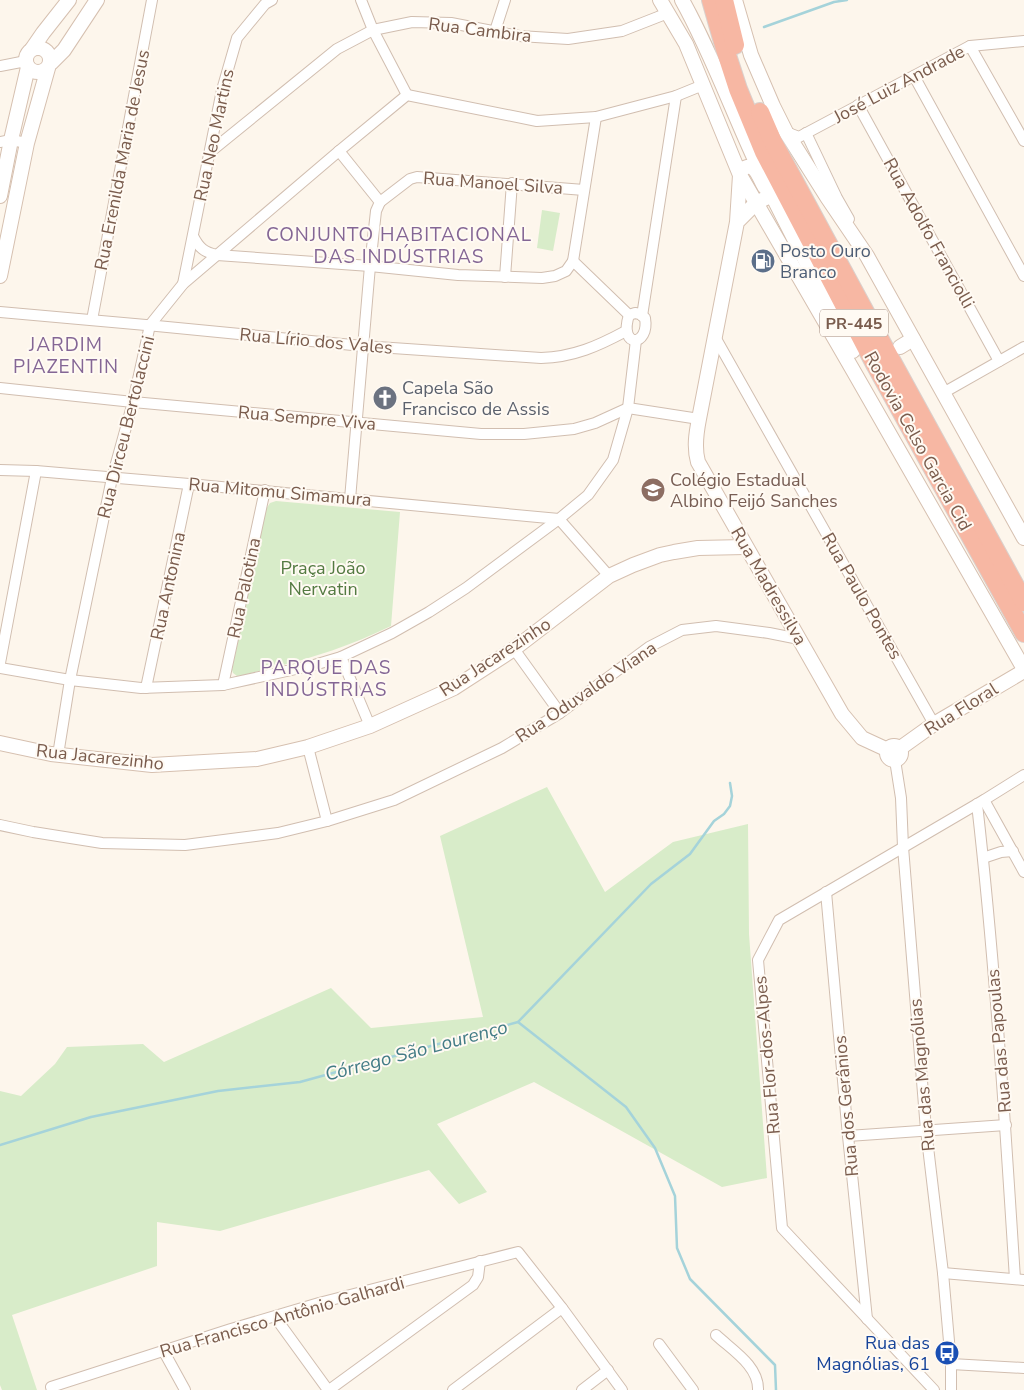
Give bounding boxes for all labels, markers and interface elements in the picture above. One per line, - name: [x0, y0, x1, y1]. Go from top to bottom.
- street label: Rua Cambira: [427, 12, 533, 48]
- street label: José Luiz Andrade: [828, 39, 969, 129]
- street label: Rua Erenilda Maria de Jesus: [89, 48, 155, 272]
- street label: Rua Neo Martins: [188, 66, 240, 204]
- street label: Rua Adolfo Franciolli: [878, 153, 980, 313]
- street label: Rua Manoel Silva: [422, 166, 564, 200]
- district label: CONJUNTO HABITACIONAL DAS INDÚSTRIAS: [266, 222, 532, 270]
- place label: Posto Ouro Branco: [780, 239, 871, 284]
- fuel station icon: Posto Ouro Branco: [750, 248, 776, 274]
- road number: PR-445: [820, 309, 888, 336]
- street label: Rua Lírio dos Vales: [238, 322, 394, 360]
- district label: JARDIM PIAZENTIN: [13, 332, 119, 380]
- street label: Rua Dirceu Bertolaccini: [92, 333, 160, 521]
- street label: Rodovia Celso Garcia Cid: [859, 347, 977, 535]
- place label: Capela São Francisco de Assis: [402, 376, 550, 421]
- church icon: Capela São Francisco de Assis: [372, 385, 398, 411]
- street label: Rua Sempre Viva: [237, 400, 377, 436]
- place label: Colégio Estadual Albino Feijó Sanches: [670, 468, 838, 513]
- street label: Rua Mitomu Simamura: [187, 472, 373, 512]
- school or university icon: Colégio Estadual Albino Feijó Sanches: [640, 477, 666, 503]
- street label: Rua Madressilva: [725, 522, 813, 650]
- street label: Rua Paulo Pontes: [816, 528, 908, 664]
- street label: Rua Antonina: [145, 530, 191, 642]
- street label: Rua Palotina: [222, 536, 266, 640]
- park label: Praça João Nervatin: [281, 556, 365, 601]
- street label: Rua Jacarezinho: [435, 612, 555, 702]
- street label: Rua Oduvaldo Viana: [511, 636, 661, 748]
- district label: PARQUE DAS INDÚSTRIAS: [261, 655, 391, 703]
- street label: Rua Floral: [920, 677, 1003, 741]
- street label: Rua Jacarezinho: [35, 738, 165, 776]
- street label: Rua das Papoulas: [981, 968, 1017, 1114]
- street label: Rua Flor-dos-Alpes: [748, 975, 786, 1135]
- street label: Rua das Magnólias: [903, 998, 941, 1152]
- water label: Córrego São Lourenço: [322, 1014, 511, 1088]
- street label: Rua dos Gerânios: [828, 1034, 864, 1178]
- street label: Rua Francisco Antônio Galhardi: [157, 1271, 407, 1363]
- place label: Rua das Magnólias, 61: [816, 1331, 930, 1376]
- bus stop icon: Rua das Magnólias, 61: [934, 1340, 960, 1366]

